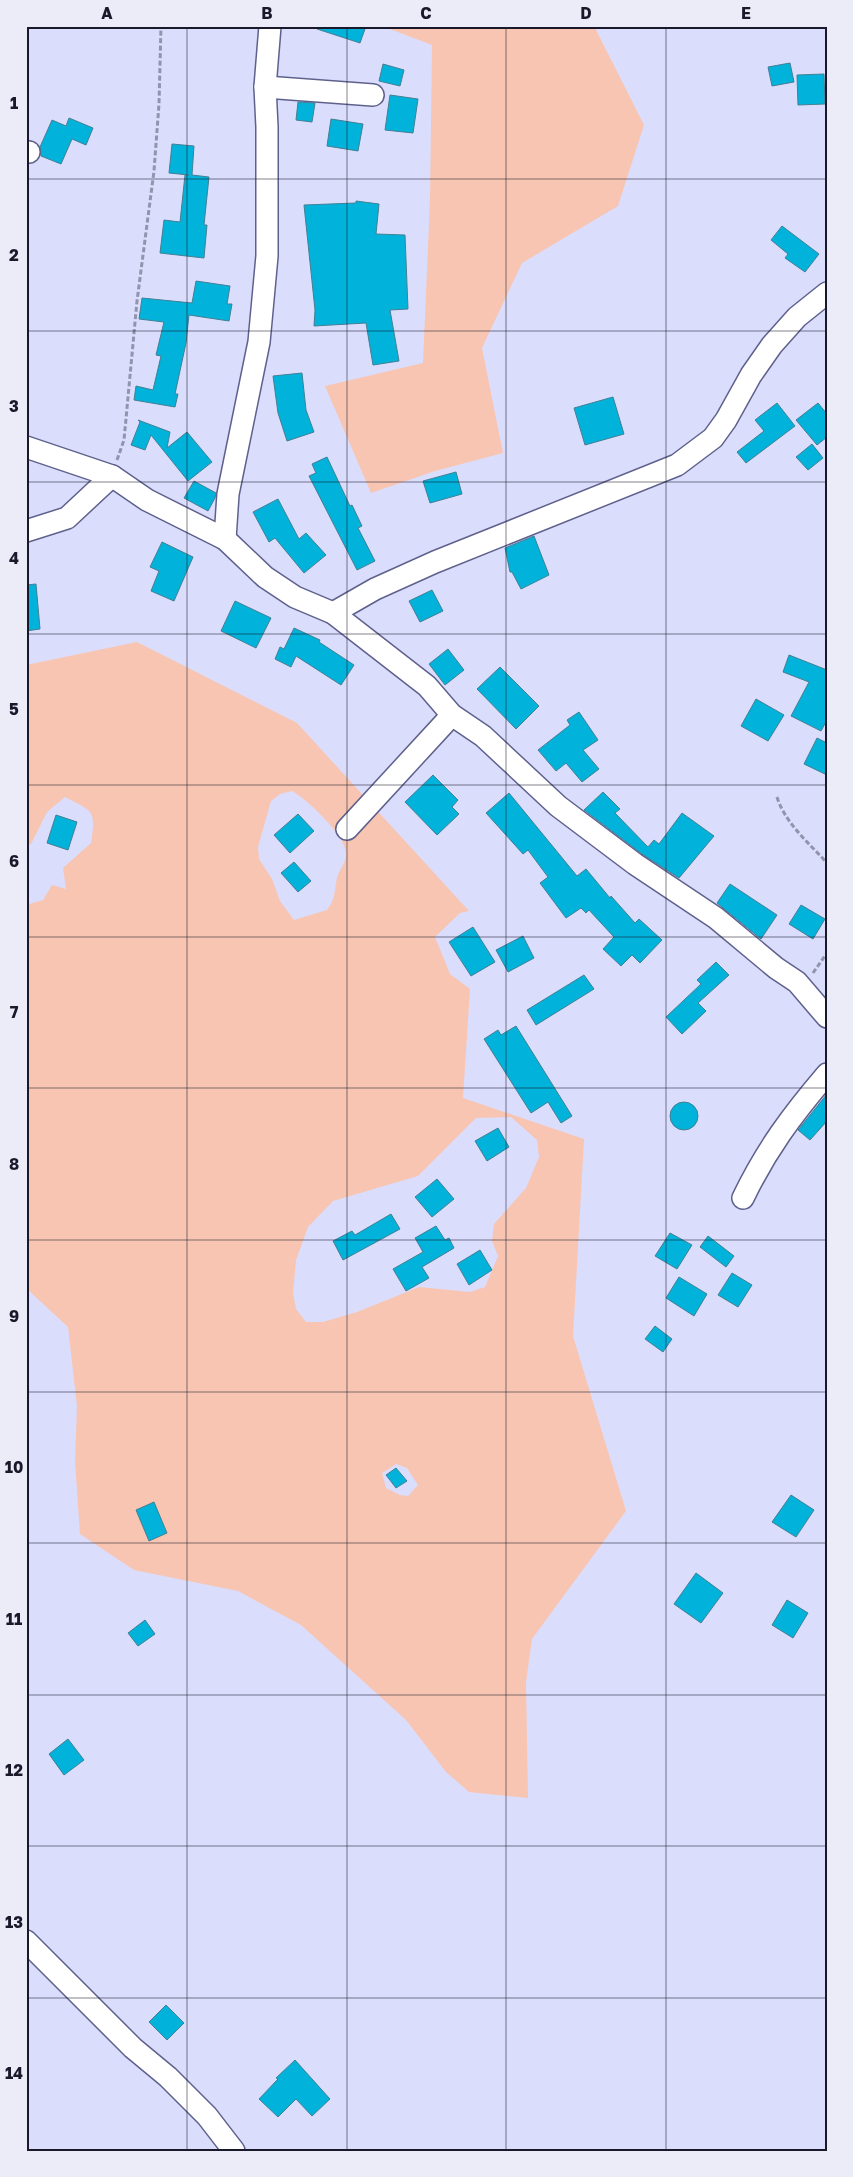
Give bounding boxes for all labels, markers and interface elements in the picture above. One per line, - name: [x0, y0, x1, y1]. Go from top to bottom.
- text: A: [101, 3, 113, 23]
- text: B: [261, 3, 273, 23]
- text: C: [420, 3, 432, 23]
- text: D: [580, 3, 592, 23]
- text: E: [741, 3, 751, 23]
- text: 1: [10, 93, 18, 113]
- text: 2: [9, 245, 19, 265]
- text: 3: [9, 396, 19, 416]
- text: 4: [9, 548, 19, 568]
- text: 5: [9, 699, 19, 719]
- text: 6: [9, 851, 19, 871]
- text: 7: [10, 1002, 19, 1022]
- text: 8: [9, 1154, 19, 1174]
- text: 9: [9, 1306, 19, 1326]
- text: 10: [5, 1457, 23, 1477]
- text: 11: [6, 1609, 22, 1629]
- text: 12: [5, 1760, 23, 1780]
- text: 13: [5, 1912, 23, 1932]
- text: 14: [5, 2063, 23, 2083]

